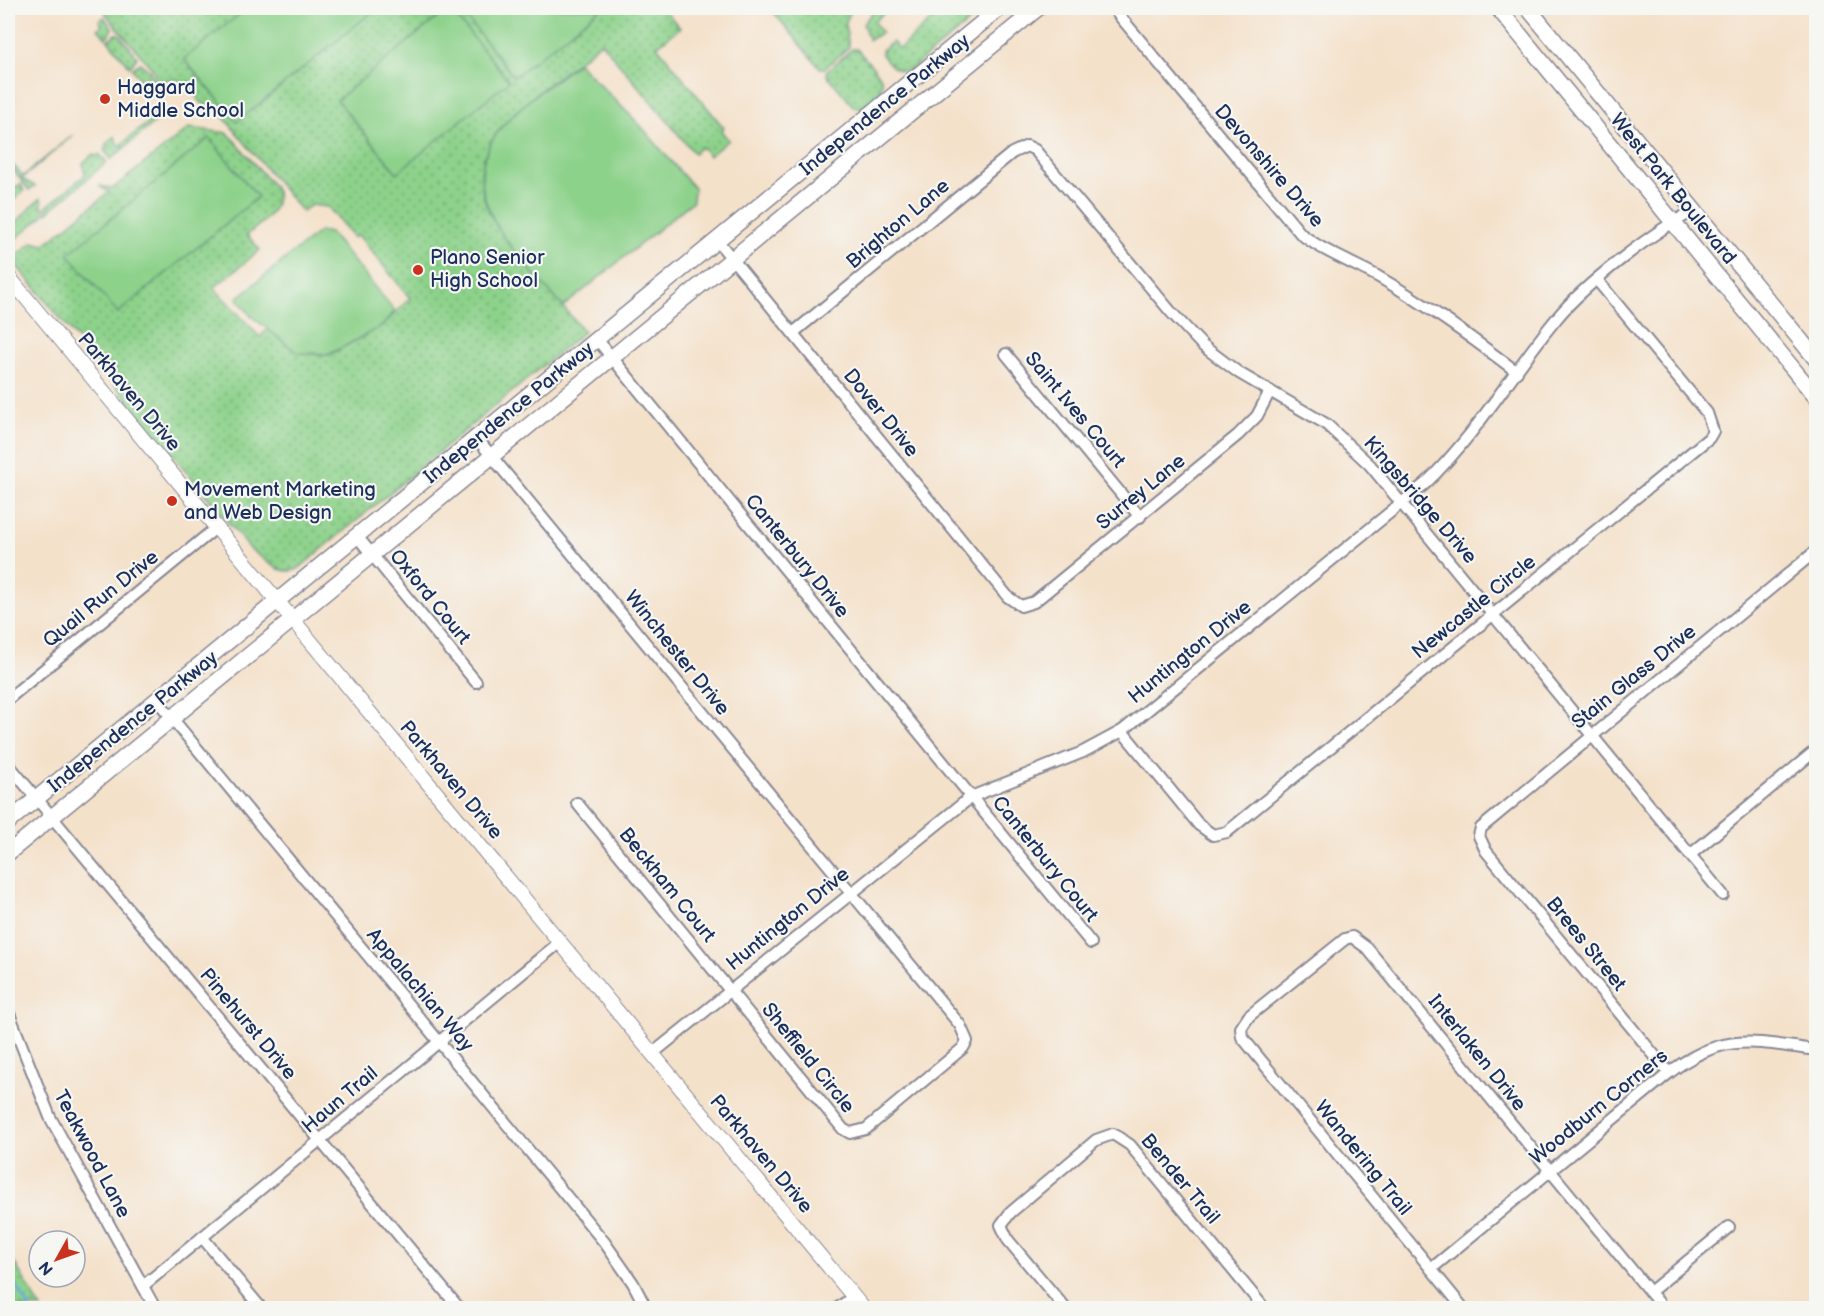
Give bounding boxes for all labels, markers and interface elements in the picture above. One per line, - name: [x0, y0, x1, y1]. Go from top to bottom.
- street label: Independence Parkway: [795, 29, 975, 181]
- place label: Haggard Middle School: [117, 76, 244, 123]
- marker: Haggard Middle School: [98, 92, 112, 106]
- street label: Devonshire Drive: [1209, 100, 1329, 232]
- street label: West Park Boulevard: [1605, 109, 1741, 269]
- street label: Brighton Lane: [842, 174, 955, 274]
- place label: Plano Senior High School: [430, 246, 545, 293]
- marker: Plano Senior High School: [411, 263, 425, 277]
- street label: Parkhaven Drive: [72, 328, 186, 456]
- street label: Independence Parkway: [419, 337, 599, 489]
- street label: Saint Ives Court: [1020, 347, 1130, 473]
- street label: Dover Drive: [838, 364, 924, 462]
- street label: Kingsbridge Drive: [1358, 431, 1482, 569]
- street label: Surrey Lane: [1092, 449, 1190, 535]
- place label: Movement Marketing and Web Design: [184, 478, 376, 525]
- street label: Canterbury Drive: [740, 489, 854, 623]
- marker: Movement Marketing and Web Design: [165, 494, 179, 508]
- street label: Quail Run Drive: [38, 545, 164, 653]
- street label: Oxford Court: [384, 545, 476, 649]
- street label: Newcastle Circle: [1407, 550, 1541, 664]
- street label: Winchester Drive: [619, 586, 735, 720]
- street label: Huntington Drive: [1124, 595, 1256, 709]
- street label: Stain Glass Drive: [1567, 619, 1701, 735]
- street label: Independence Parkway: [43, 646, 223, 798]
- street label: Parkhaven Drive: [394, 716, 508, 844]
- street label: Canterbury Court: [987, 791, 1103, 927]
- street label: Beckham Court: [613, 823, 721, 947]
- street label: Huntington Drive: [722, 862, 854, 976]
- street label: Brees Street: [1541, 892, 1631, 996]
- street label: Appalachian Way: [361, 924, 479, 1056]
- street label: Pinehurst Drive: [194, 963, 302, 1085]
- street label: Interlaken Drive: [1423, 990, 1531, 1116]
- street label: Sheffield Circle: [756, 998, 860, 1118]
- street label: Woodburn Corners: [1525, 1044, 1673, 1170]
- street label: Haun Trail: [297, 1061, 383, 1139]
- street label: Teakwood Lane: [48, 1086, 136, 1222]
- street label: Parkhaven Drive: [704, 1090, 818, 1218]
- street label: Wandering Trail: [1309, 1096, 1417, 1220]
- street label: Bender Trail: [1135, 1129, 1225, 1229]
- north arrow: [27, 1229, 87, 1289]
- text: N: [36, 1257, 58, 1278]

